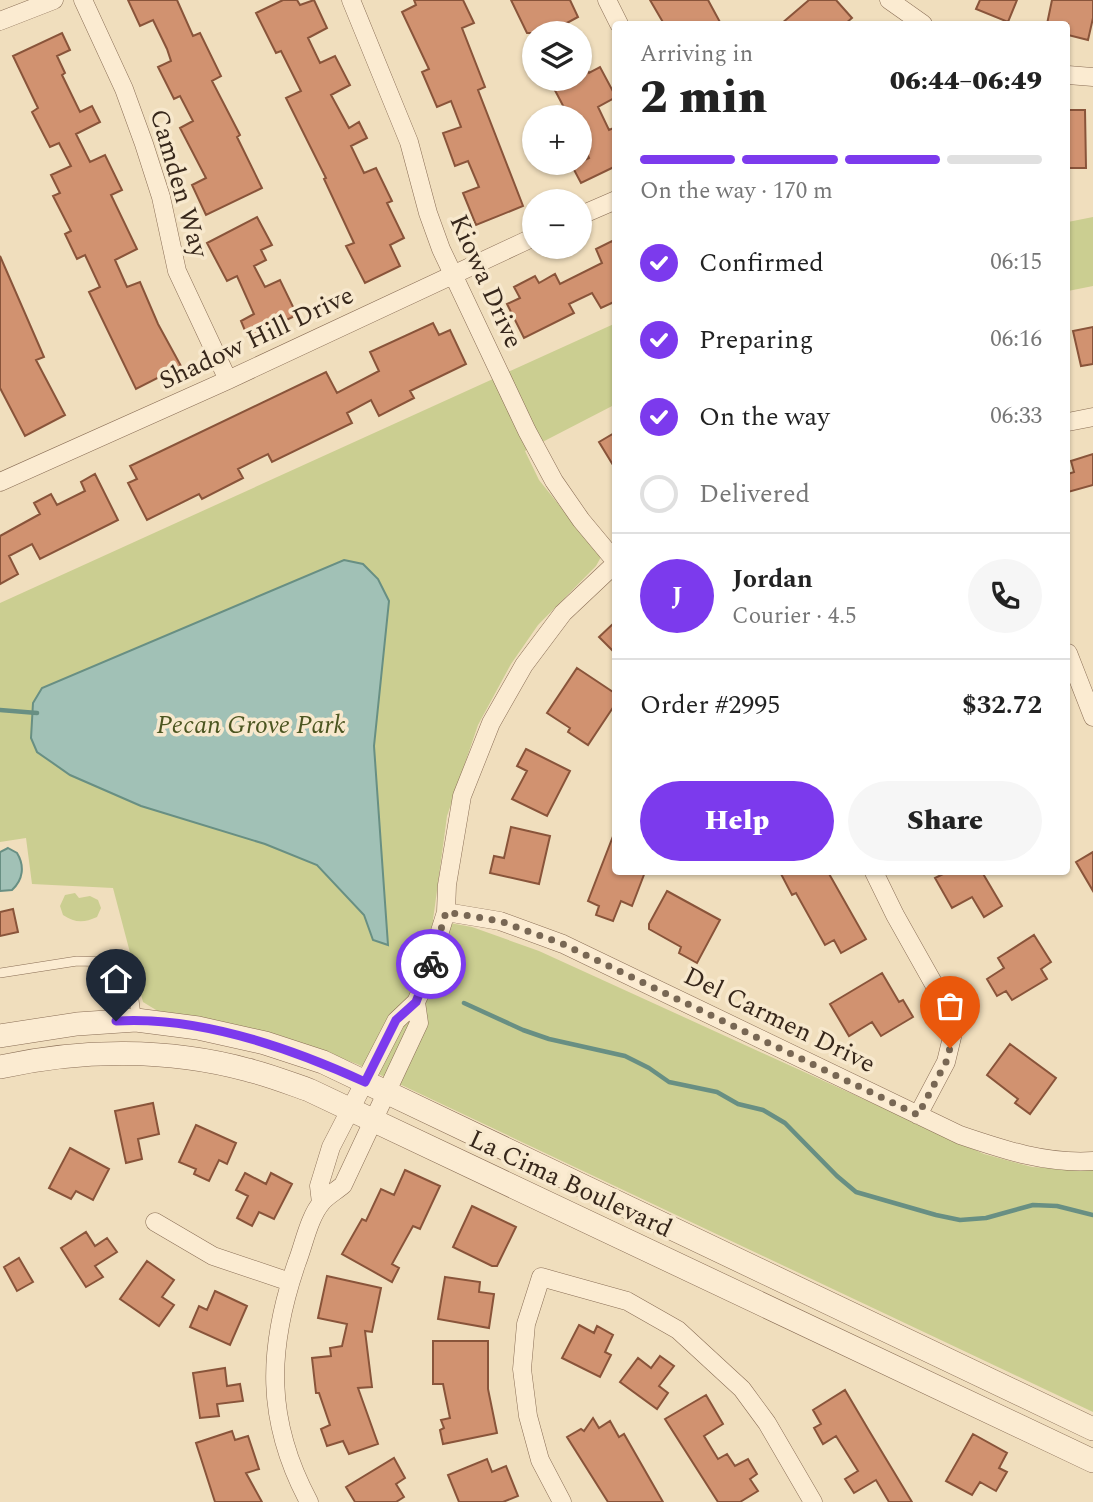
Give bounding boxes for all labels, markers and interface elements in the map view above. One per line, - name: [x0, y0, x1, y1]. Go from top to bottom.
- map controls: [522, 21, 592, 259]
- button: layers: [522, 21, 592, 91]
- text: Arriving in: [640, 37, 753, 72]
- text: 06:44–06:49: [890, 61, 1042, 101]
- text: 2 min: [640, 63, 767, 133]
- street label: Camden Way: [139, 104, 220, 264]
- button: +: [522, 105, 592, 175]
- text: On the way · 170 m: [640, 174, 833, 209]
- button: −: [522, 189, 592, 259]
- street label: Kiowa Drive: [439, 208, 533, 355]
- text: Confirmed: [699, 243, 824, 283]
- icon: check: [640, 244, 678, 282]
- text: 06:15: [990, 245, 1042, 280]
- street label: Shadow Hill Drive: [152, 275, 360, 401]
- text: Preparing: [699, 320, 813, 360]
- icon: check: [640, 321, 678, 359]
- text: 06:16: [990, 322, 1042, 357]
- text: On the way: [699, 397, 830, 437]
- icon: check: [640, 398, 678, 436]
- text: 06:33: [990, 399, 1042, 434]
- text: Delivered: [699, 474, 810, 514]
- text: Jordan: [732, 559, 813, 599]
- button: phone: [968, 559, 1042, 633]
- text: J: [671, 576, 683, 616]
- text: Courier · 4.5: [732, 599, 857, 634]
- text: Order #2995: [640, 685, 780, 725]
- text: $32.72: [962, 685, 1042, 725]
- park label: Pecan Grove Park: [156, 705, 346, 745]
- button: Help: [640, 781, 834, 861]
- button: Share: [848, 781, 1042, 861]
- courier: [396, 929, 466, 999]
- icon: bike: [412, 945, 450, 983]
- pin: [86, 949, 146, 1021]
- street label: Del Carmen Drive: [677, 956, 882, 1084]
- icon: home: [97, 960, 135, 998]
- pin: [920, 976, 980, 1048]
- icon: bag: [931, 987, 969, 1025]
- street label: La Cima Boulevard: [462, 1119, 679, 1249]

